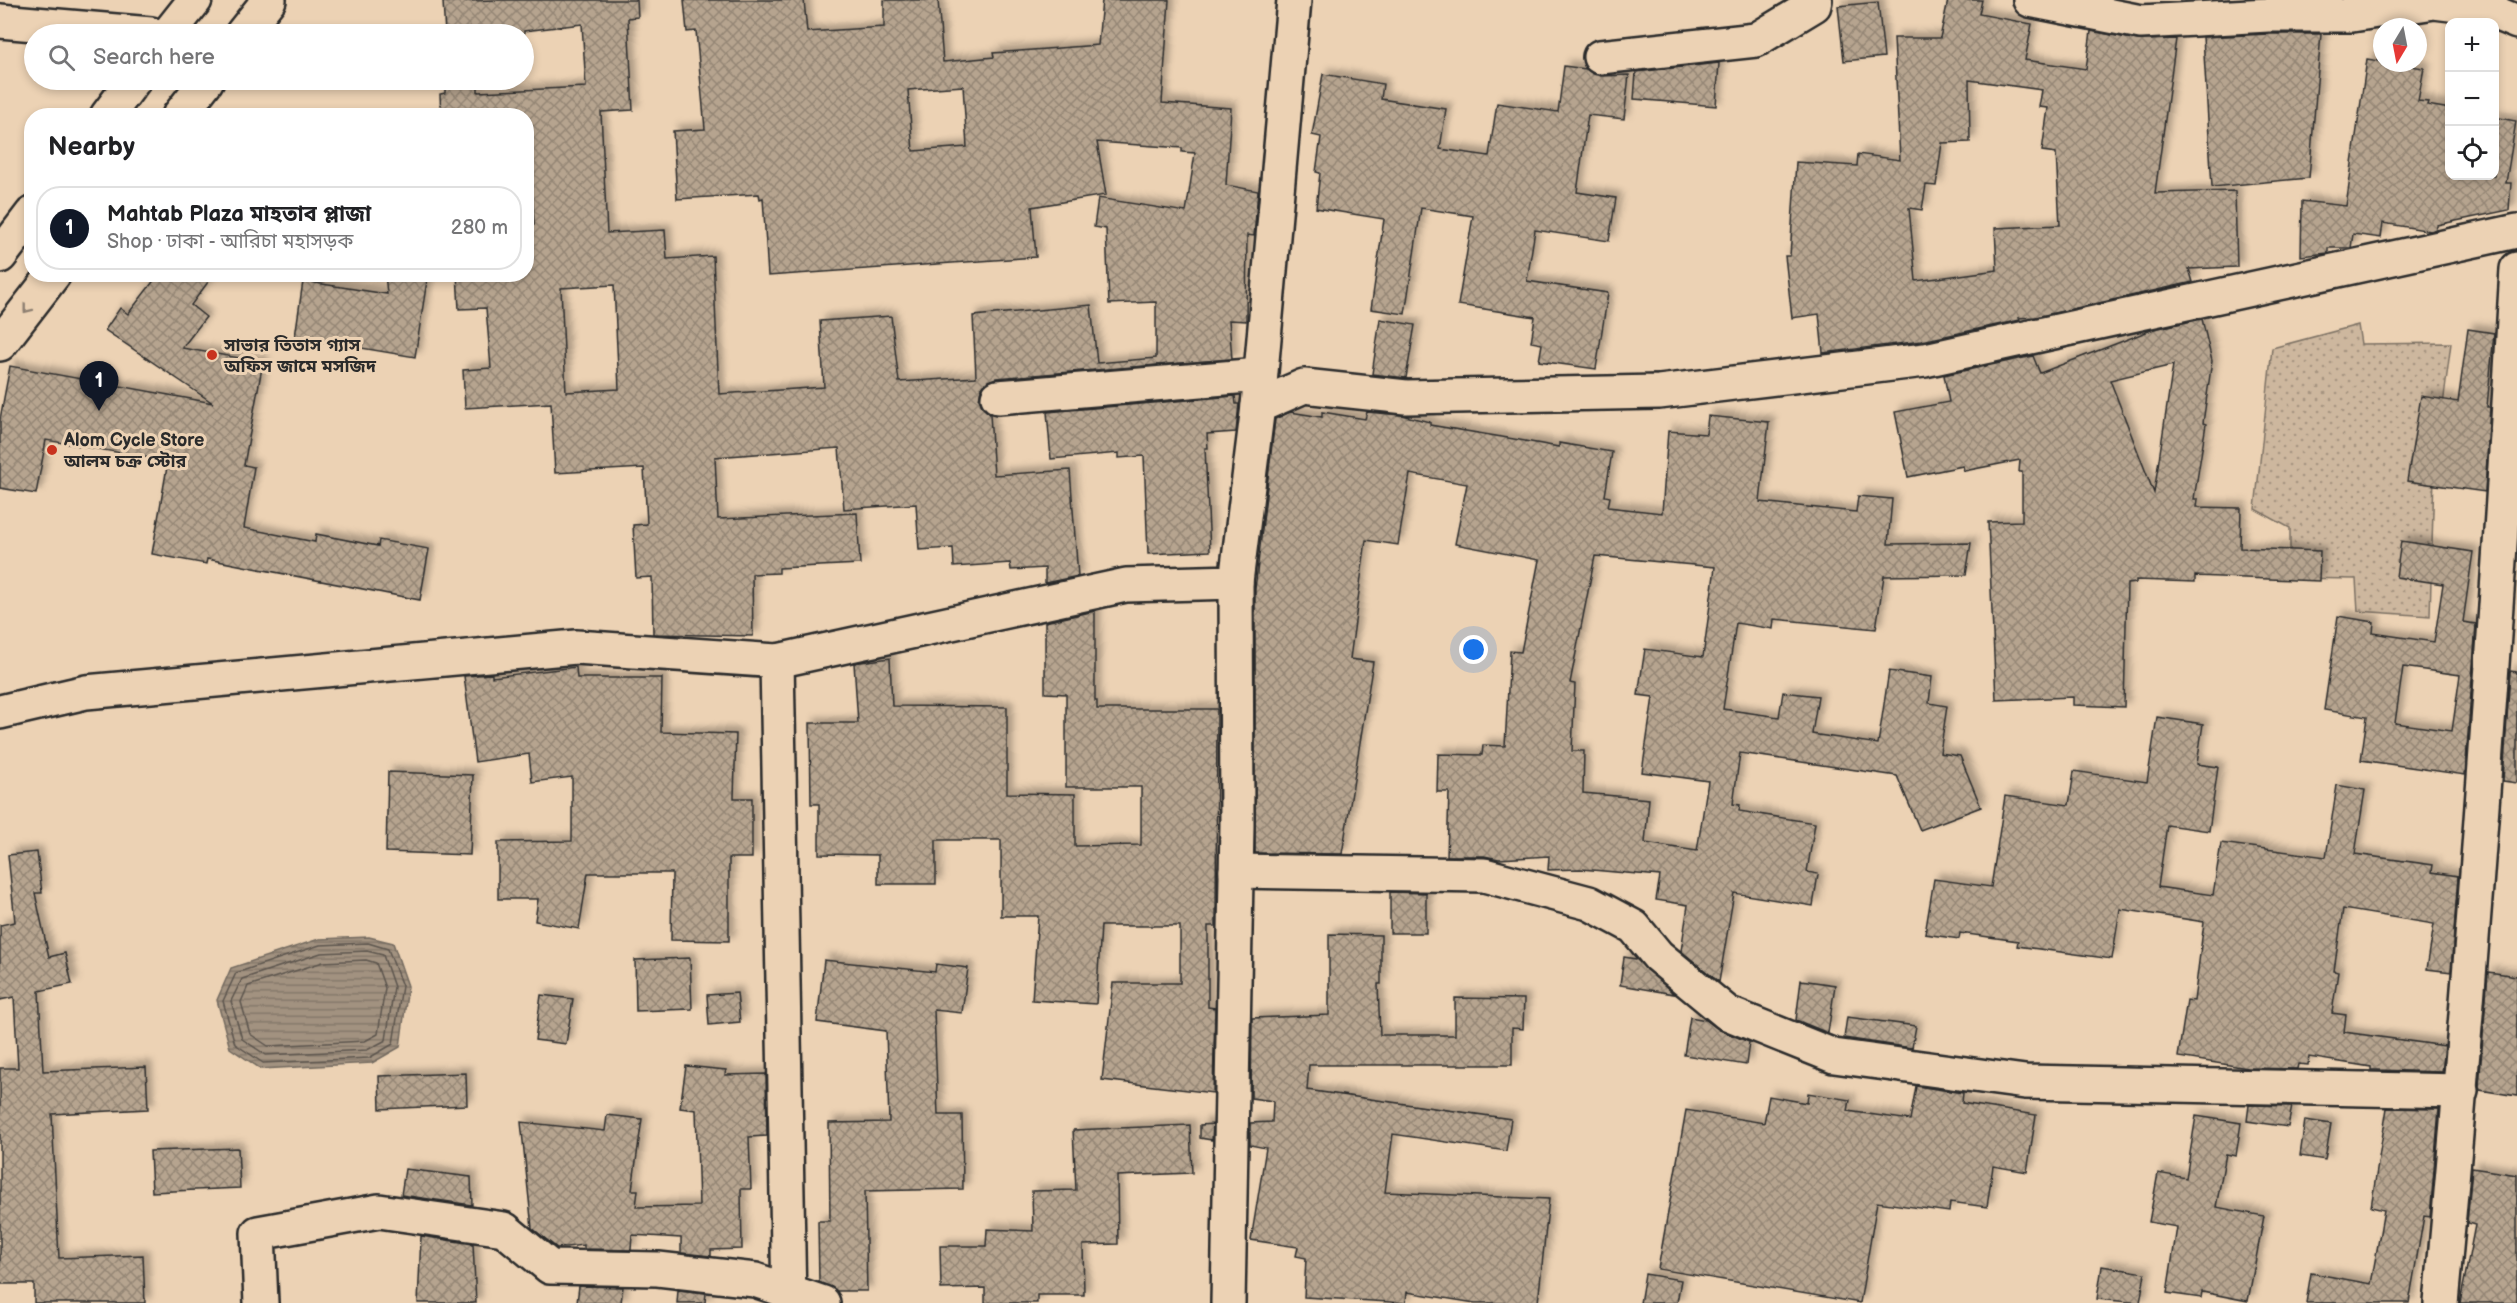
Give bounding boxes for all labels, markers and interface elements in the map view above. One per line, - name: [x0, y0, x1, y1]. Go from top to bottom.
- north arrow: [2373, 18, 2427, 72]
- map controls: [2445, 18, 2499, 180]
- button: +: [2445, 18, 2499, 72]
- search box: [24, 24, 534, 90]
- icon: search: [45, 41, 78, 74]
- text: Search here: [93, 44, 215, 71]
- button: −: [2445, 72, 2499, 126]
- button: locate: [2445, 126, 2499, 180]
- text: Nearby: [48, 132, 135, 163]
- text: Mahtab Plaza মাহতাব প্লাজা: [107, 201, 371, 228]
- text: 1: [65, 216, 74, 240]
- text: 280 m: [451, 216, 508, 240]
- text: Shop · ঢাকা - আরিচা মহাসড়ক: [107, 230, 353, 254]
- one-way arrow: [24, 303, 35, 314]
- place label: সাভার তিতাস গ্যাস অফিস জামে মসজিদ: [223, 335, 377, 377]
- marker: সাভার তিতাস গ্যাস অফিস জামে মসজিদ: [205, 348, 219, 362]
- pin: 1: [80, 362, 118, 411]
- place label: Alom Cycle Store আলম চক্র স্টোর: [63, 430, 204, 472]
- marker: Alom Cycle Store আলম চক্র স্টোর: [45, 443, 59, 457]
- your location: [1459, 635, 1488, 664]

